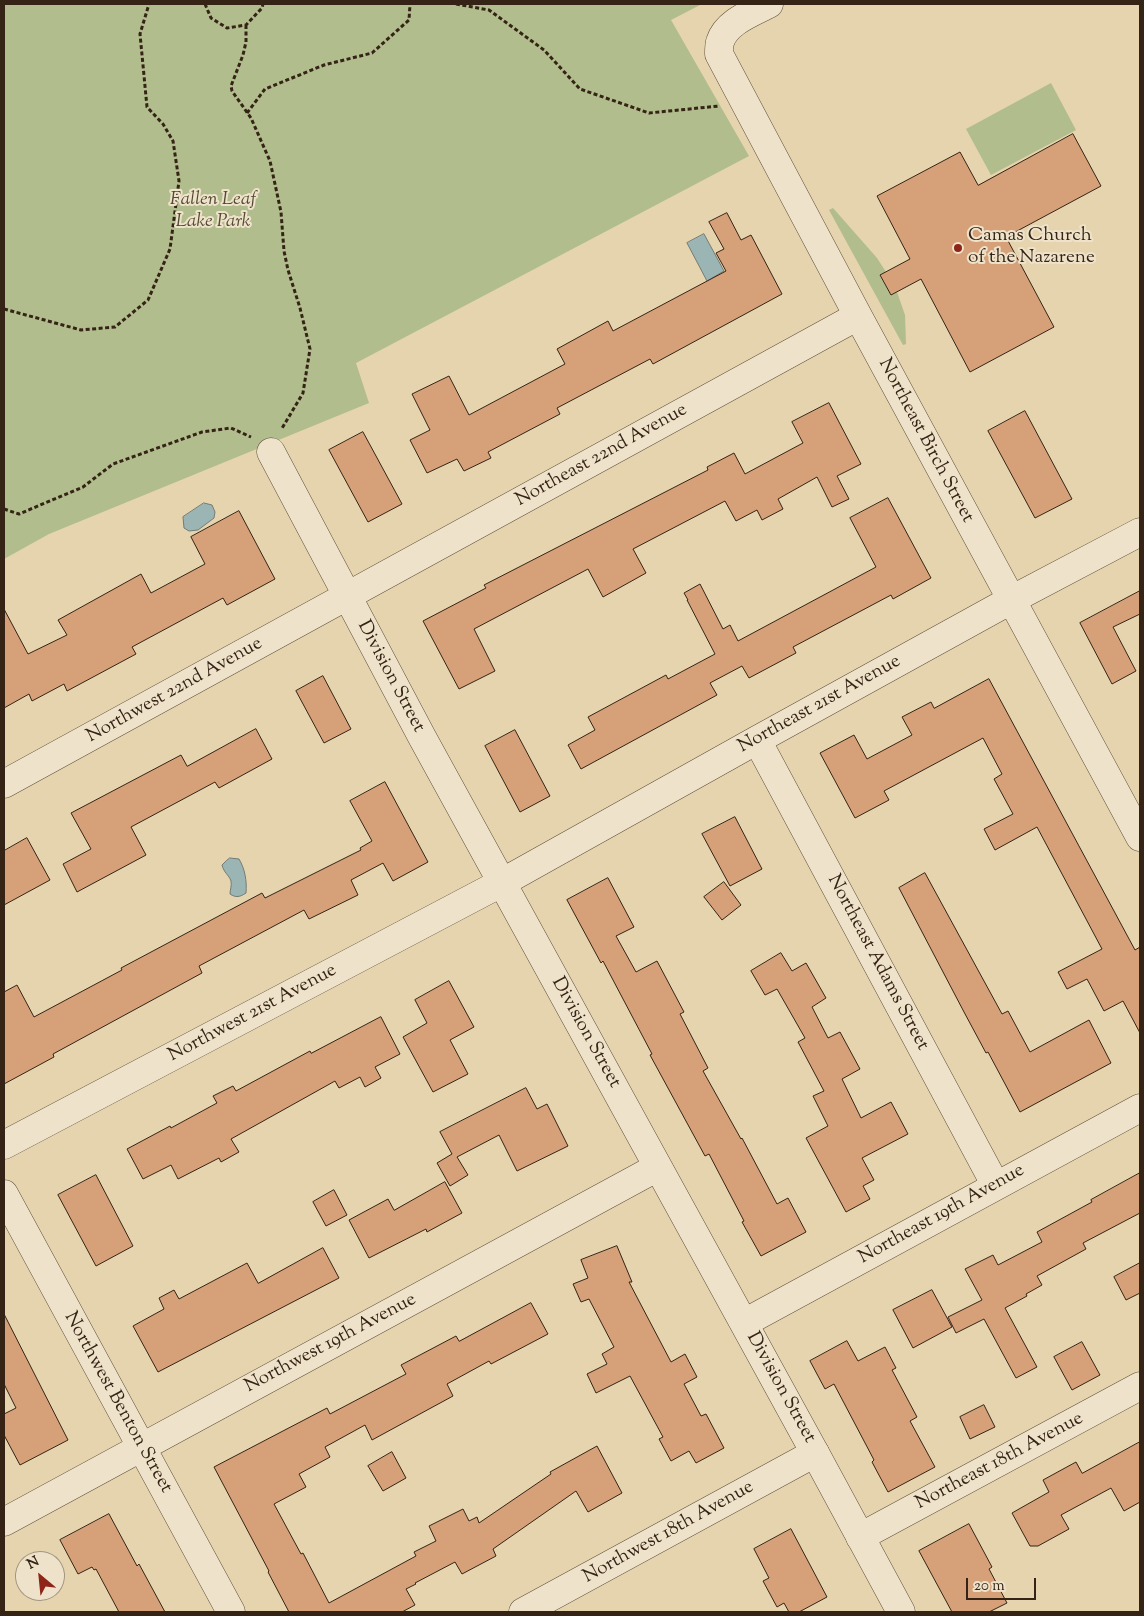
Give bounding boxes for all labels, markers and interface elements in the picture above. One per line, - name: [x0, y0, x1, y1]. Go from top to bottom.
- park label: Fallen Leaf Lake Park: [170, 190, 256, 234]
- place label: Camas Church of the Nazarene: [968, 226, 1095, 270]
- marker: Camas Church of the Nazarene: [952, 242, 964, 254]
- street label: Northeast Birch Street: [872, 355, 978, 527]
- street label: Northeast 22nd Avenue: [512, 399, 692, 513]
- street label: Division Street: [351, 617, 429, 737]
- street label: Northwest 22nd Avenue: [83, 633, 267, 749]
- street label: Northeast 21st Avenue: [735, 651, 905, 759]
- street label: Northeast Adams Street: [821, 871, 933, 1055]
- street label: Northwest 21st Avenue: [165, 960, 341, 1068]
- street label: Division Street: [545, 974, 625, 1092]
- street label: Northeast 19th Avenue: [855, 1160, 1029, 1270]
- street label: Northwest 19th Avenue: [241, 1289, 421, 1399]
- street label: Northwest Benton Street: [58, 1308, 176, 1498]
- street label: Division Street: [740, 1329, 820, 1447]
- street label: Northeast 18th Avenue: [912, 1408, 1088, 1516]
- street label: Northwest 18th Avenue: [580, 1477, 758, 1589]
- north arrow: [15, 1551, 65, 1601]
- text: N: [24, 1552, 43, 1575]
- scale bar: [969, 1568, 1039, 1600]
- text: 20 m: [974, 1576, 1005, 1597]

